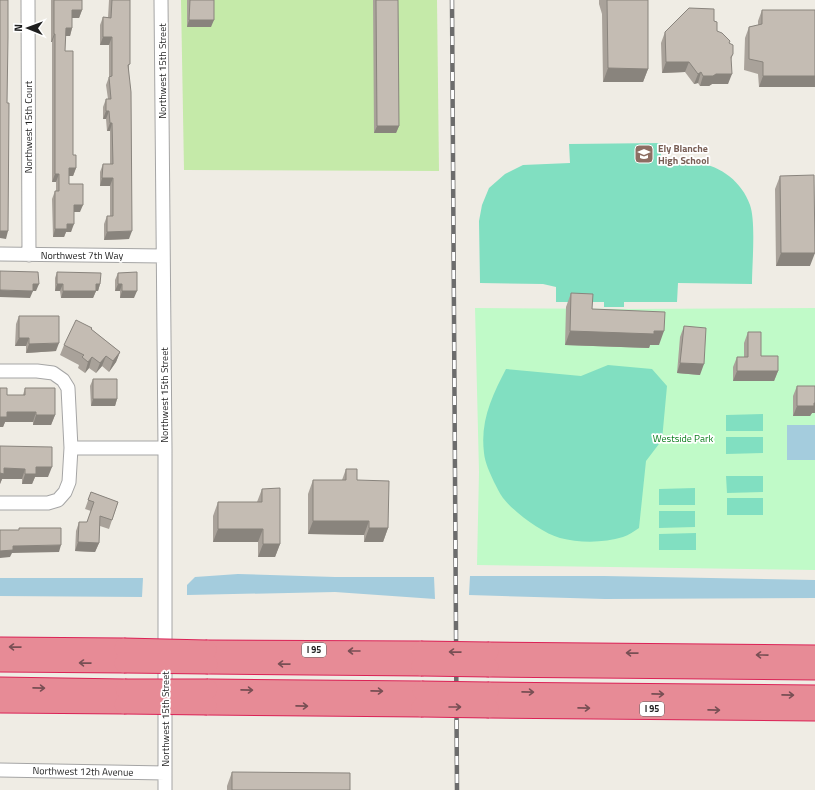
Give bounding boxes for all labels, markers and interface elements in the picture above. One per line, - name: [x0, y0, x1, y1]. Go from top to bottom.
- north arrow: [8, 8, 48, 48]
- street label: Northwest 15th Street: [155, 23, 170, 119]
- text: N: [10, 24, 26, 32]
- street label: Northwest 15th Court: [21, 80, 36, 173]
- place label: Ely Blanche High School: [658, 141, 709, 168]
- school or university icon: Ely Blanche High School: [633, 143, 655, 165]
- street label: Northwest 7th Way: [41, 248, 123, 263]
- street label: Northwest 15th Street: [157, 347, 172, 443]
- park label: Westside Park: [653, 431, 713, 446]
- road number: I 95: [302, 643, 326, 657]
- one-way arrow: [9, 644, 22, 651]
- one-way arrow: [348, 647, 361, 655]
- one-way arrow: [449, 648, 462, 656]
- one-way arrow: [626, 650, 639, 657]
- one-way arrow: [756, 651, 769, 659]
- one-way arrow: [79, 659, 92, 667]
- one-way arrow: [278, 661, 291, 668]
- street label: Northwest 15th Street: [158, 671, 173, 767]
- one-way arrow: [32, 684, 45, 692]
- one-way arrow: [240, 686, 253, 694]
- one-way arrow: [370, 687, 383, 695]
- one-way arrow: [521, 688, 534, 696]
- one-way arrow: [651, 690, 664, 697]
- one-way arrow: [781, 691, 794, 699]
- one-way arrow: [295, 702, 308, 710]
- road number: I 95: [640, 702, 664, 716]
- one-way arrow: [448, 703, 461, 711]
- one-way arrow: [577, 704, 590, 712]
- one-way arrow: [707, 706, 720, 714]
- street label: Northwest 12th Avenue: [32, 763, 134, 780]

